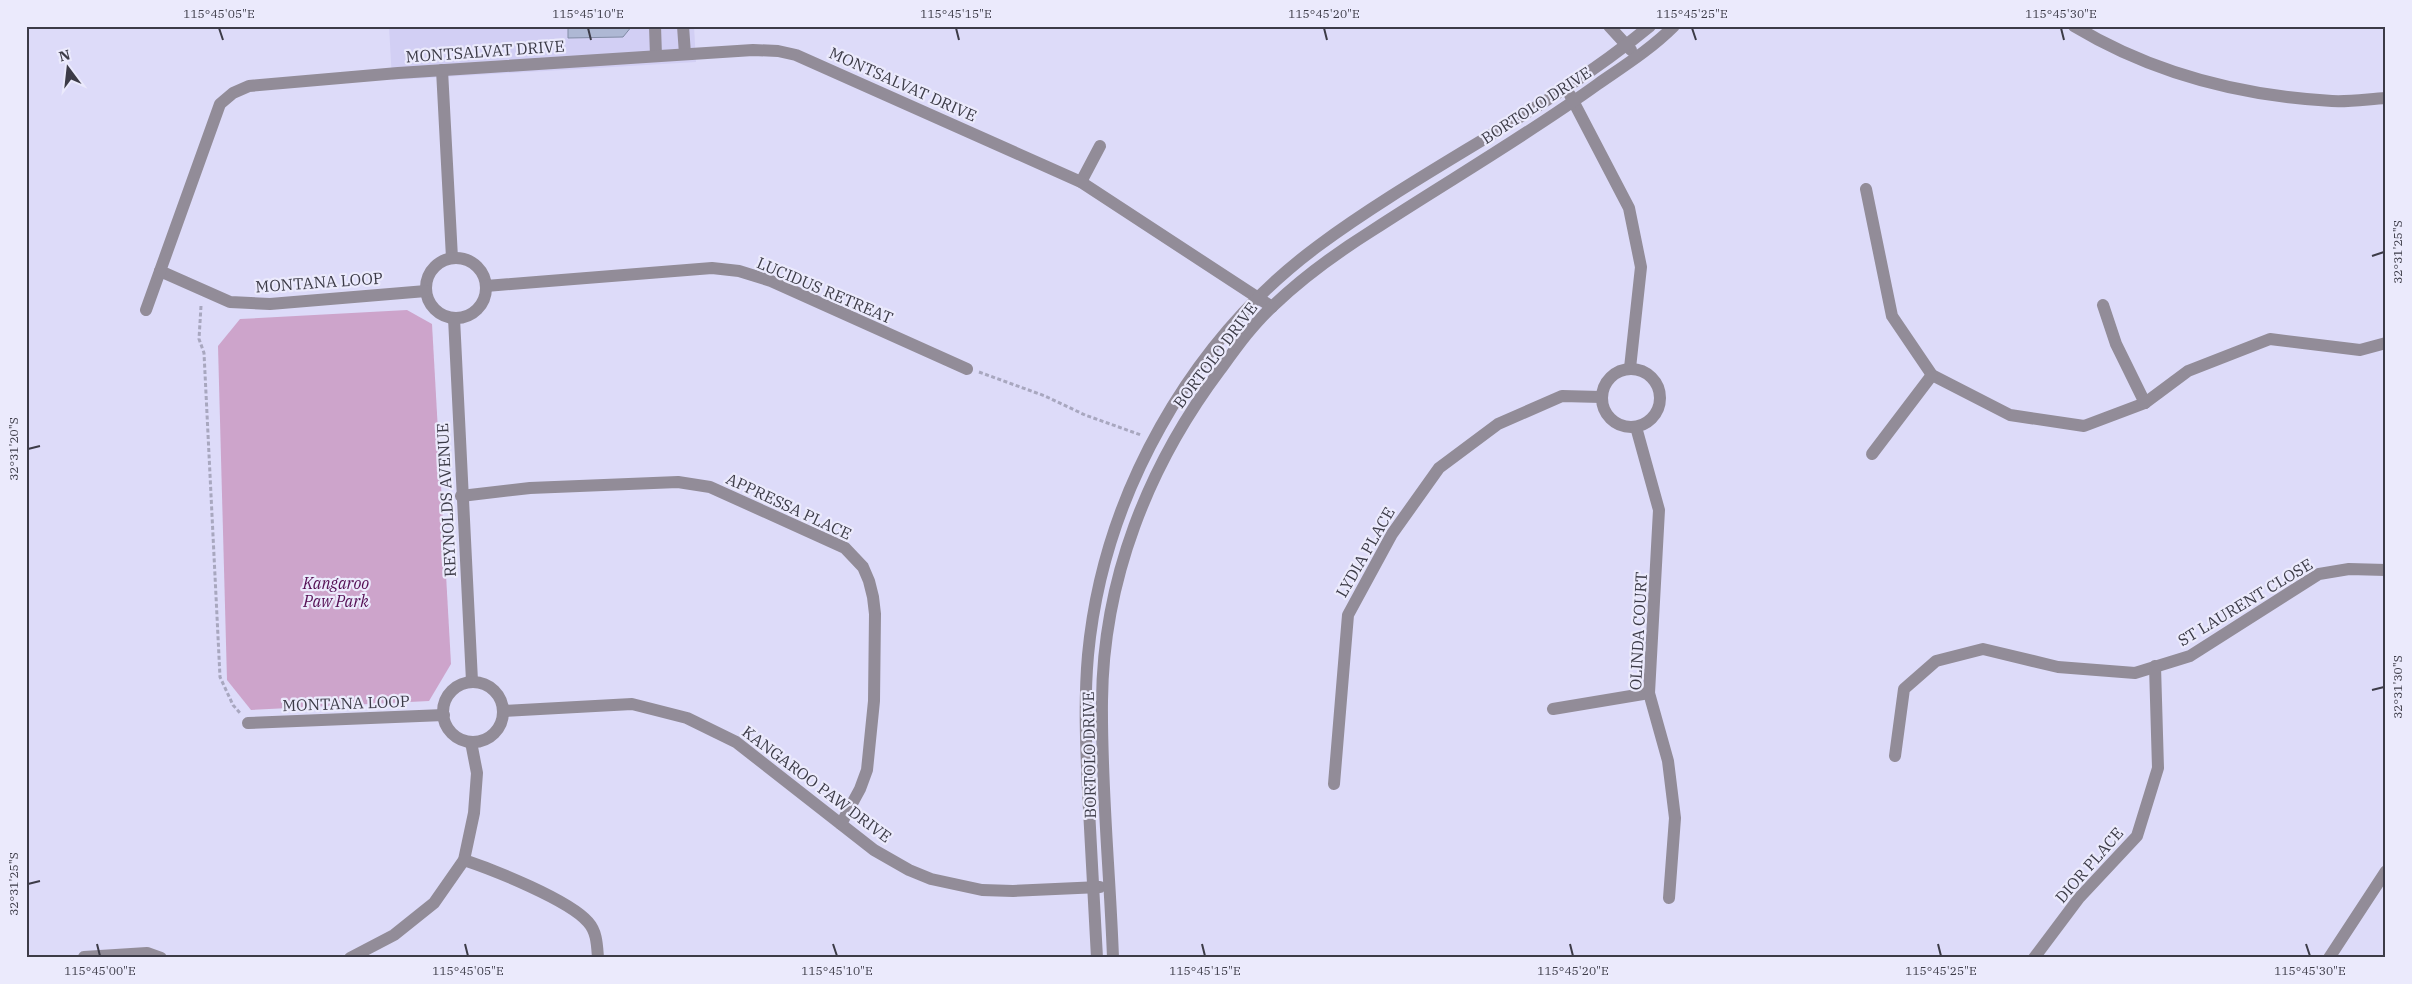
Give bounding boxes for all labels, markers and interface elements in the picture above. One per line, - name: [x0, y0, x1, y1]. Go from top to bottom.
- text: 115°45'05"E: [183, 6, 255, 21]
- text: 115°45'10"E: [552, 6, 624, 21]
- text: 115°45'15"E: [920, 6, 992, 21]
- text: 115°45'20"E: [1288, 6, 1360, 21]
- text: 115°45'25"E: [1656, 6, 1728, 21]
- text: 115°45'30"E: [2025, 6, 2097, 21]
- street label: MONTSALVAT DRIVE: [405, 35, 565, 67]
- north arrow: [42, 42, 92, 92]
- street label: MONTSALVAT DRIVE: [826, 42, 980, 126]
- text: N: [57, 45, 72, 66]
- street label: BORTOLO DRIVE: [1477, 62, 1595, 148]
- text: 32°31'25"S: [2390, 220, 2405, 284]
- street label: LUCIDUS RETREAT: [754, 252, 896, 328]
- street label: MONTANA LOOP: [255, 268, 383, 296]
- street label: BORTOLO DRIVE: [1169, 298, 1261, 412]
- text: 32°31'20"S: [6, 417, 21, 481]
- street label: REYNOLDS AVENUE: [432, 422, 460, 578]
- street label: APPRESSA PLACE: [723, 468, 855, 544]
- street label: LYDIA PLACE: [1331, 503, 1399, 601]
- street label: ST LAURENT CLOSE: [2174, 554, 2316, 650]
- street label: OLINDA COURT: [1625, 571, 1651, 691]
- park label: Kangaroo Paw Park: [302, 573, 369, 611]
- text: 32°31'30"S: [2390, 655, 2405, 719]
- street label: MONTANA LOOP: [282, 691, 410, 715]
- street label: BORTOLO DRIVE: [1078, 691, 1100, 819]
- street label: KANGAROO PAW DRIVE: [738, 721, 896, 847]
- street label: DIOR PLACE: [2051, 823, 2127, 907]
- text: 32°31'25"S: [6, 852, 21, 916]
- text: 115°45'00"E: [64, 963, 136, 978]
- text: 115°45'05"E: [432, 963, 504, 978]
- text: 115°45'10"E: [801, 963, 873, 978]
- text: 115°45'15"E: [1169, 963, 1241, 978]
- text: 115°45'20"E: [1537, 963, 1609, 978]
- text: 115°45'25"E: [1905, 963, 1977, 978]
- text: 115°45'30"E: [2274, 963, 2346, 978]

